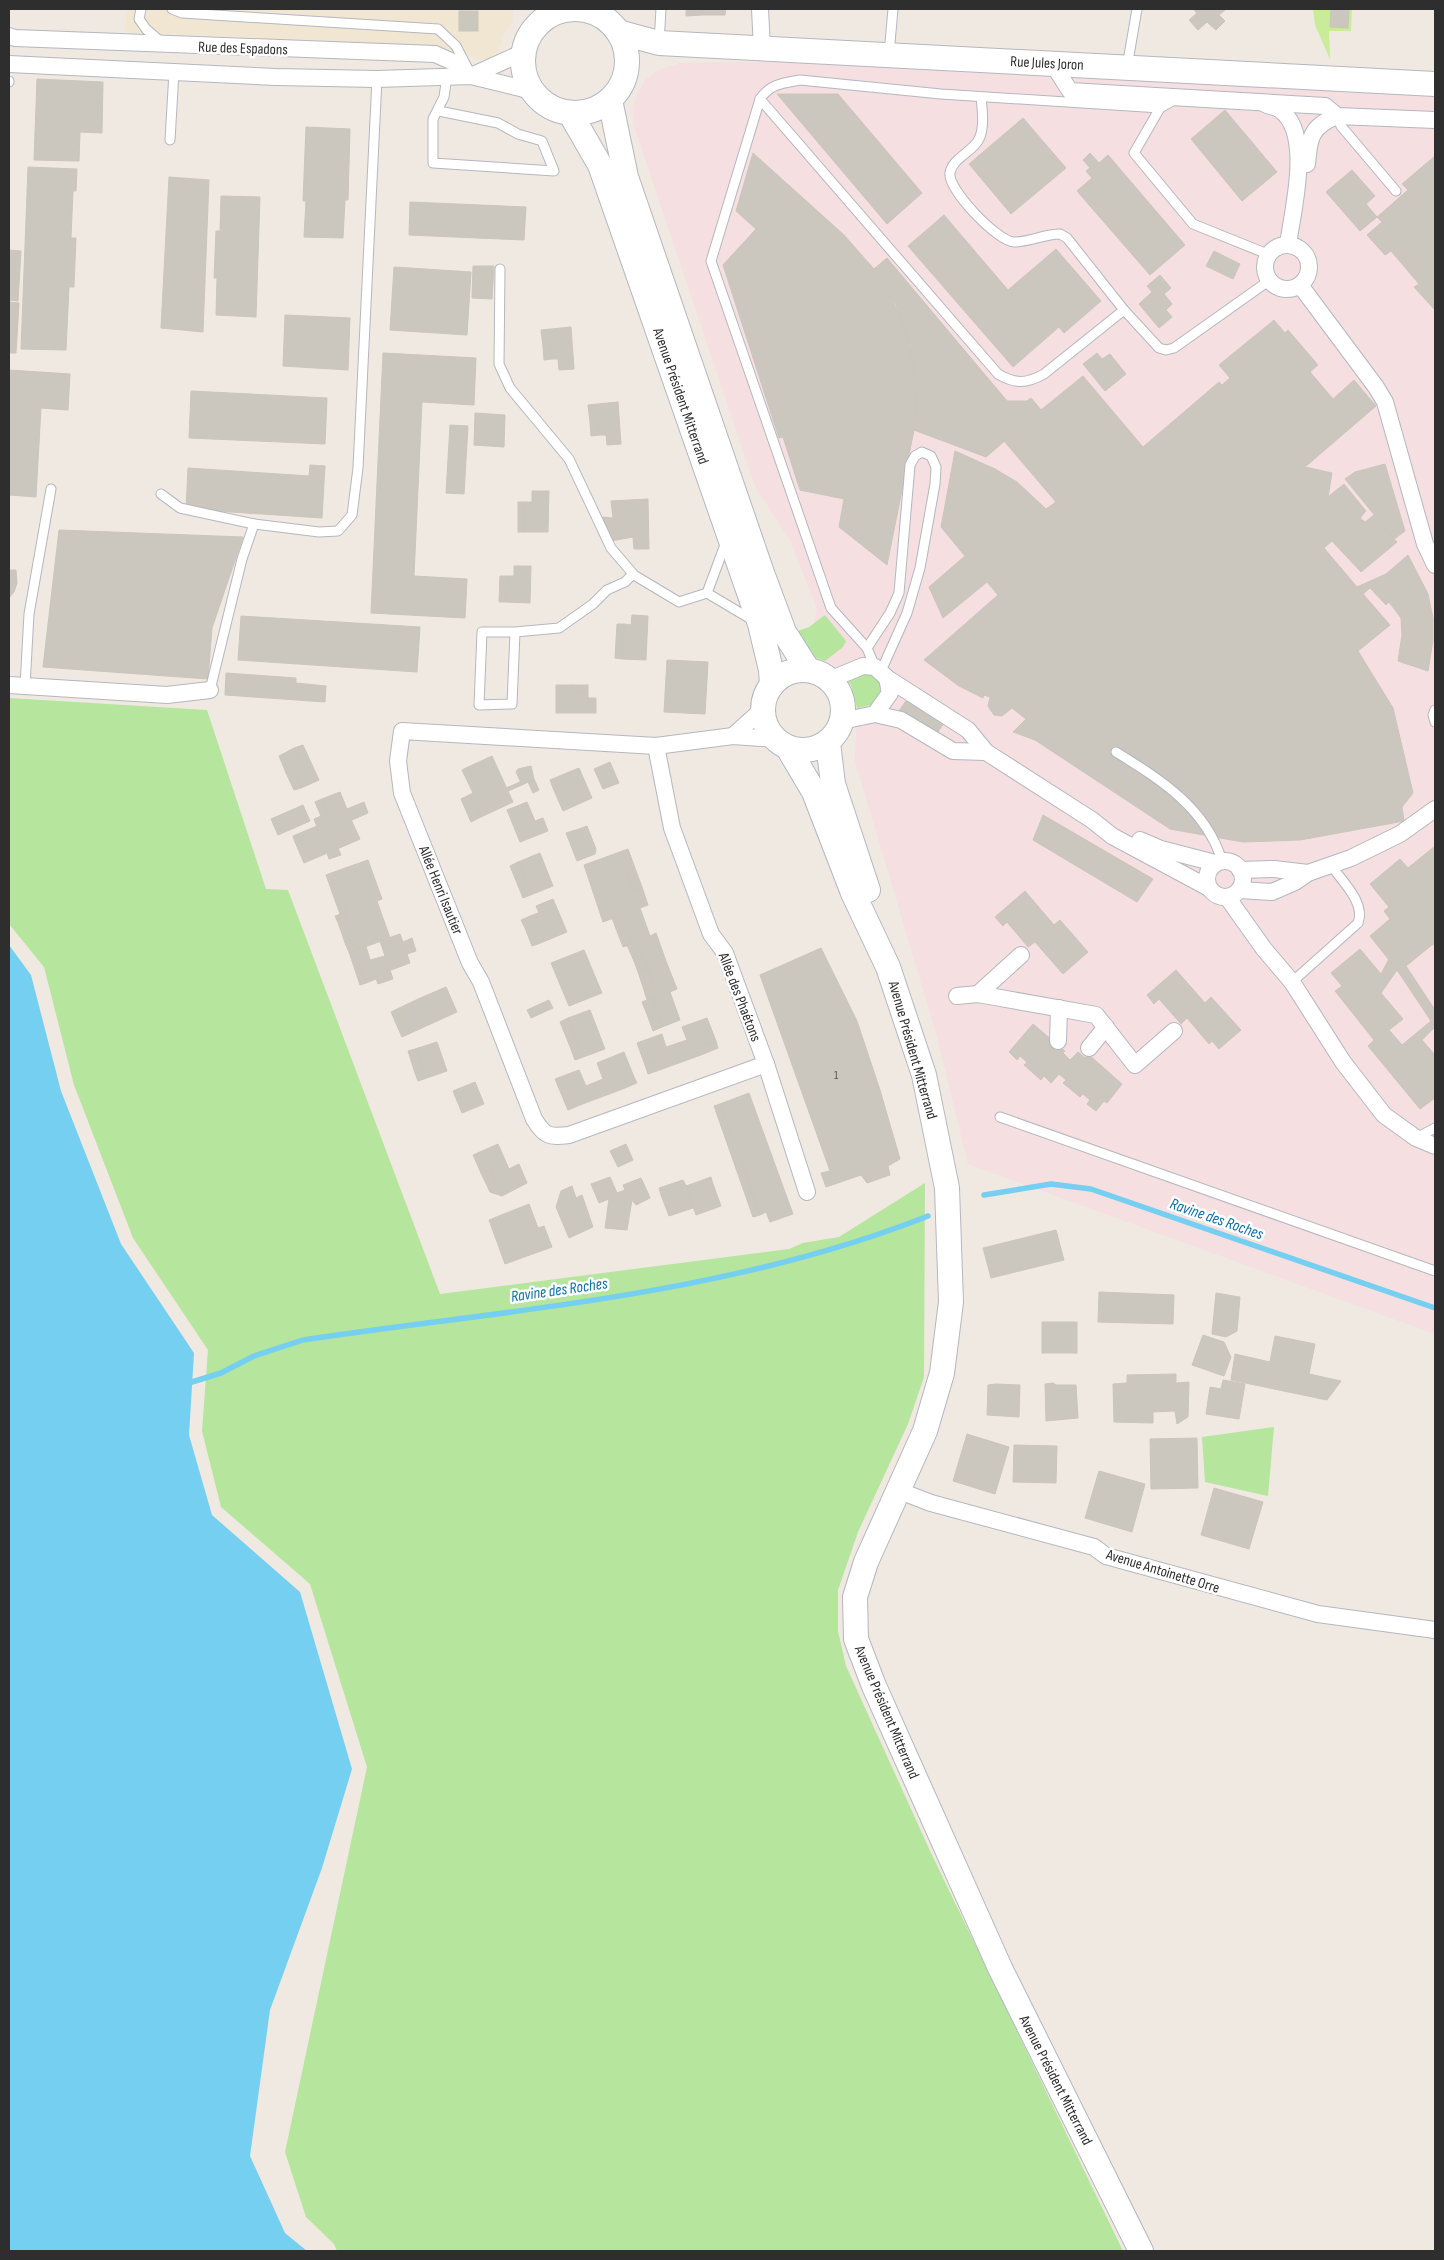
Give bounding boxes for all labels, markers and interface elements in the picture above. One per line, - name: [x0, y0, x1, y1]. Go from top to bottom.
- street label: Rue des Espadons: [198, 37, 288, 60]
- street label: Rue Jules Joron: [1010, 52, 1084, 75]
- street label: Avenue Président Mitterrand: [648, 325, 713, 467]
- street label: Allée Henri Isautier: [414, 842, 467, 938]
- street label: Allée des Phaétons: [714, 949, 765, 1044]
- street label: Avenue Président Mitterrand: [883, 978, 941, 1121]
- house number: 1: [834, 1068, 839, 1083]
- water label: Ravine des Roches: [1167, 1195, 1266, 1244]
- water label: Ravine des Roches: [510, 1274, 609, 1307]
- street label: Avenue Antoinette Orre: [1103, 1545, 1222, 1598]
- street label: Avenue Président Mitterrand: [849, 1642, 923, 1782]
- street label: Avenue Président Mitterrand: [1014, 2011, 1096, 2148]

